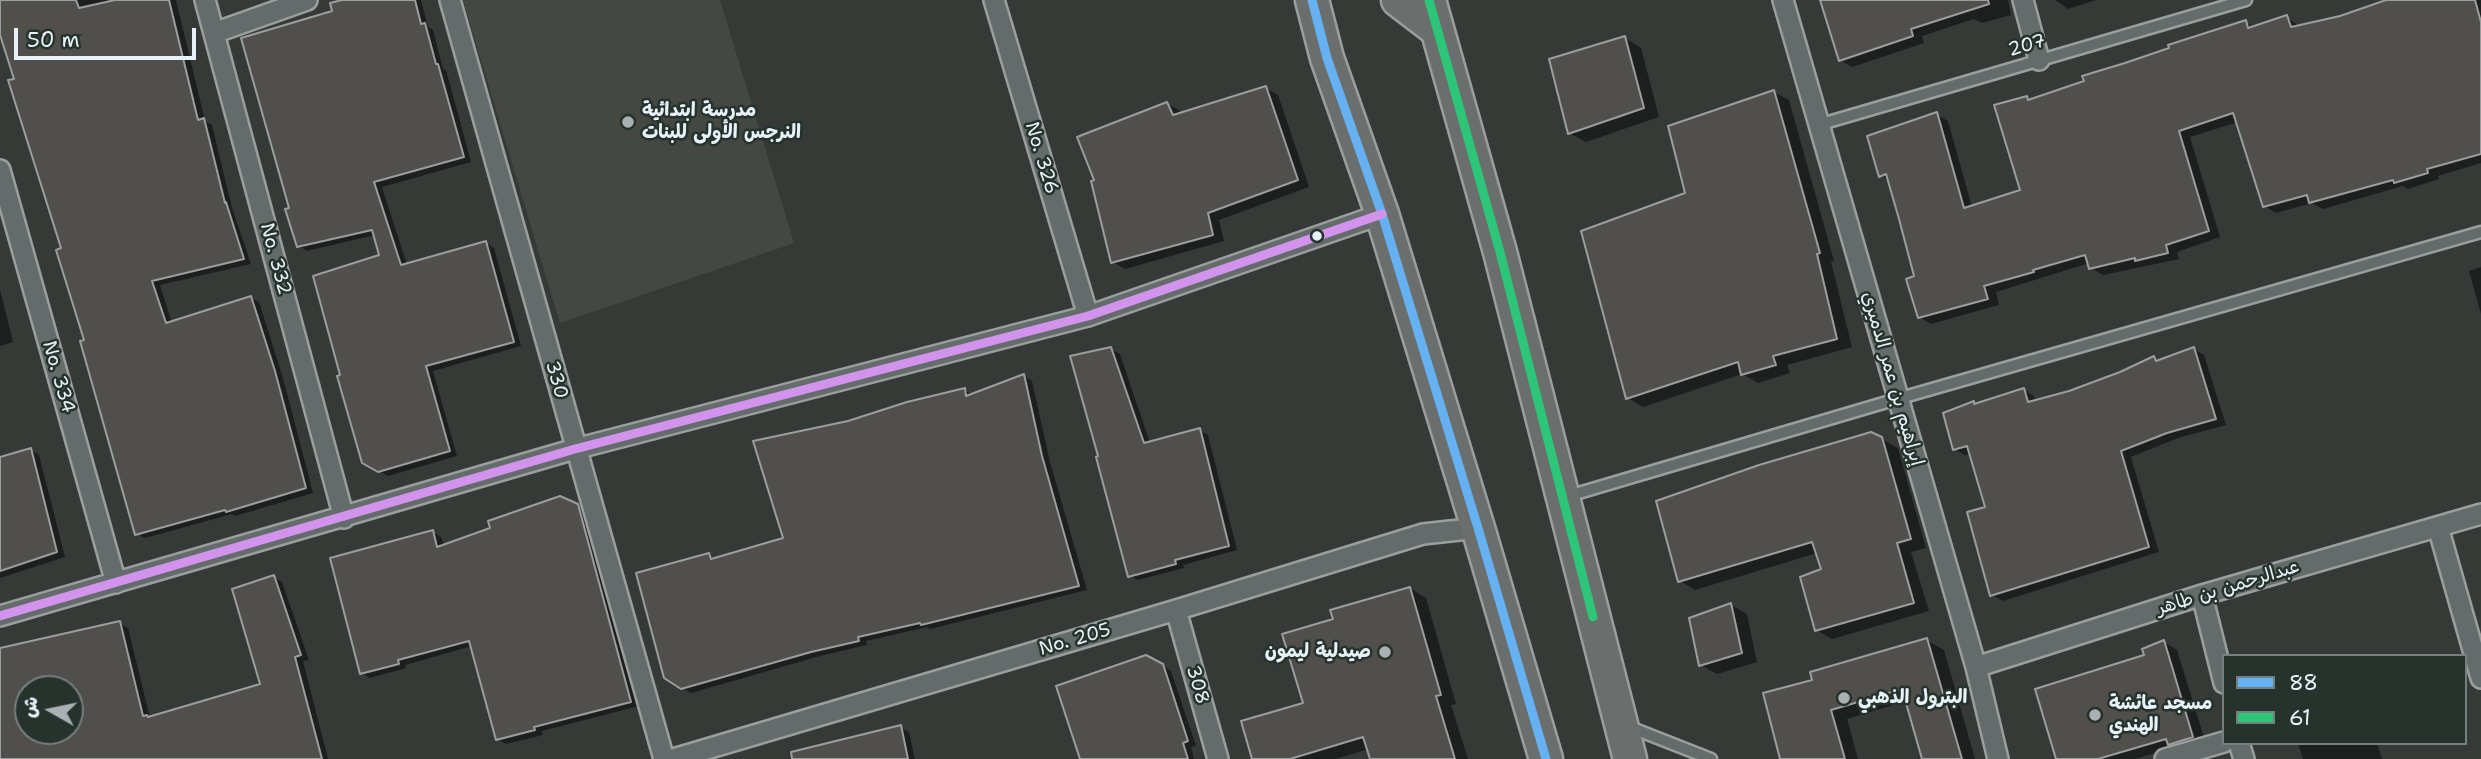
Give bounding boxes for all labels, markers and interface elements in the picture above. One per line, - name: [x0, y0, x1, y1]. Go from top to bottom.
- scale bar: [18, 14, 200, 58]
- text: 50 m: [27, 26, 80, 54]
- street label: 207: [2005, 30, 2049, 62]
- place label: مدرسة ابتدائية النرجس الأولى للبنات: [642, 100, 801, 144]
- marker: مدرسة ابتدائية النرجس الأولى للبنات: [620, 114, 636, 130]
- street label: No. 326: [1019, 119, 1063, 197]
- street label: No. 332: [254, 220, 296, 298]
- unlabelled marker: [1310, 229, 1324, 243]
- street label: إبراهيم بن عمر الدميري: [1856, 289, 1928, 469]
- street label: No. 334: [37, 338, 79, 416]
- street label: 330: [540, 358, 572, 402]
- street label: عبدالرحمن بن طاهر: [2154, 555, 2302, 621]
- street label: No. 205: [1036, 619, 1114, 661]
- place label: صيدلية ليمون: [1265, 641, 1371, 663]
- marker: صيدلية ليمون: [1377, 644, 1393, 660]
- legend: [2222, 654, 2467, 745]
- street label: 308: [1181, 663, 1213, 707]
- text: 88: [2289, 669, 2318, 697]
- north arrow: [14, 675, 84, 745]
- place label: البترول الذهبي: [1858, 687, 1967, 709]
- marker: البترول الذهبي: [1836, 690, 1852, 706]
- place label: مسجد عائشة الهندي: [2109, 693, 2212, 737]
- text: ش: [16, 695, 44, 719]
- text: 61: [2289, 704, 2311, 732]
- marker: مسجد عائشة الهندي: [2087, 707, 2103, 723]

